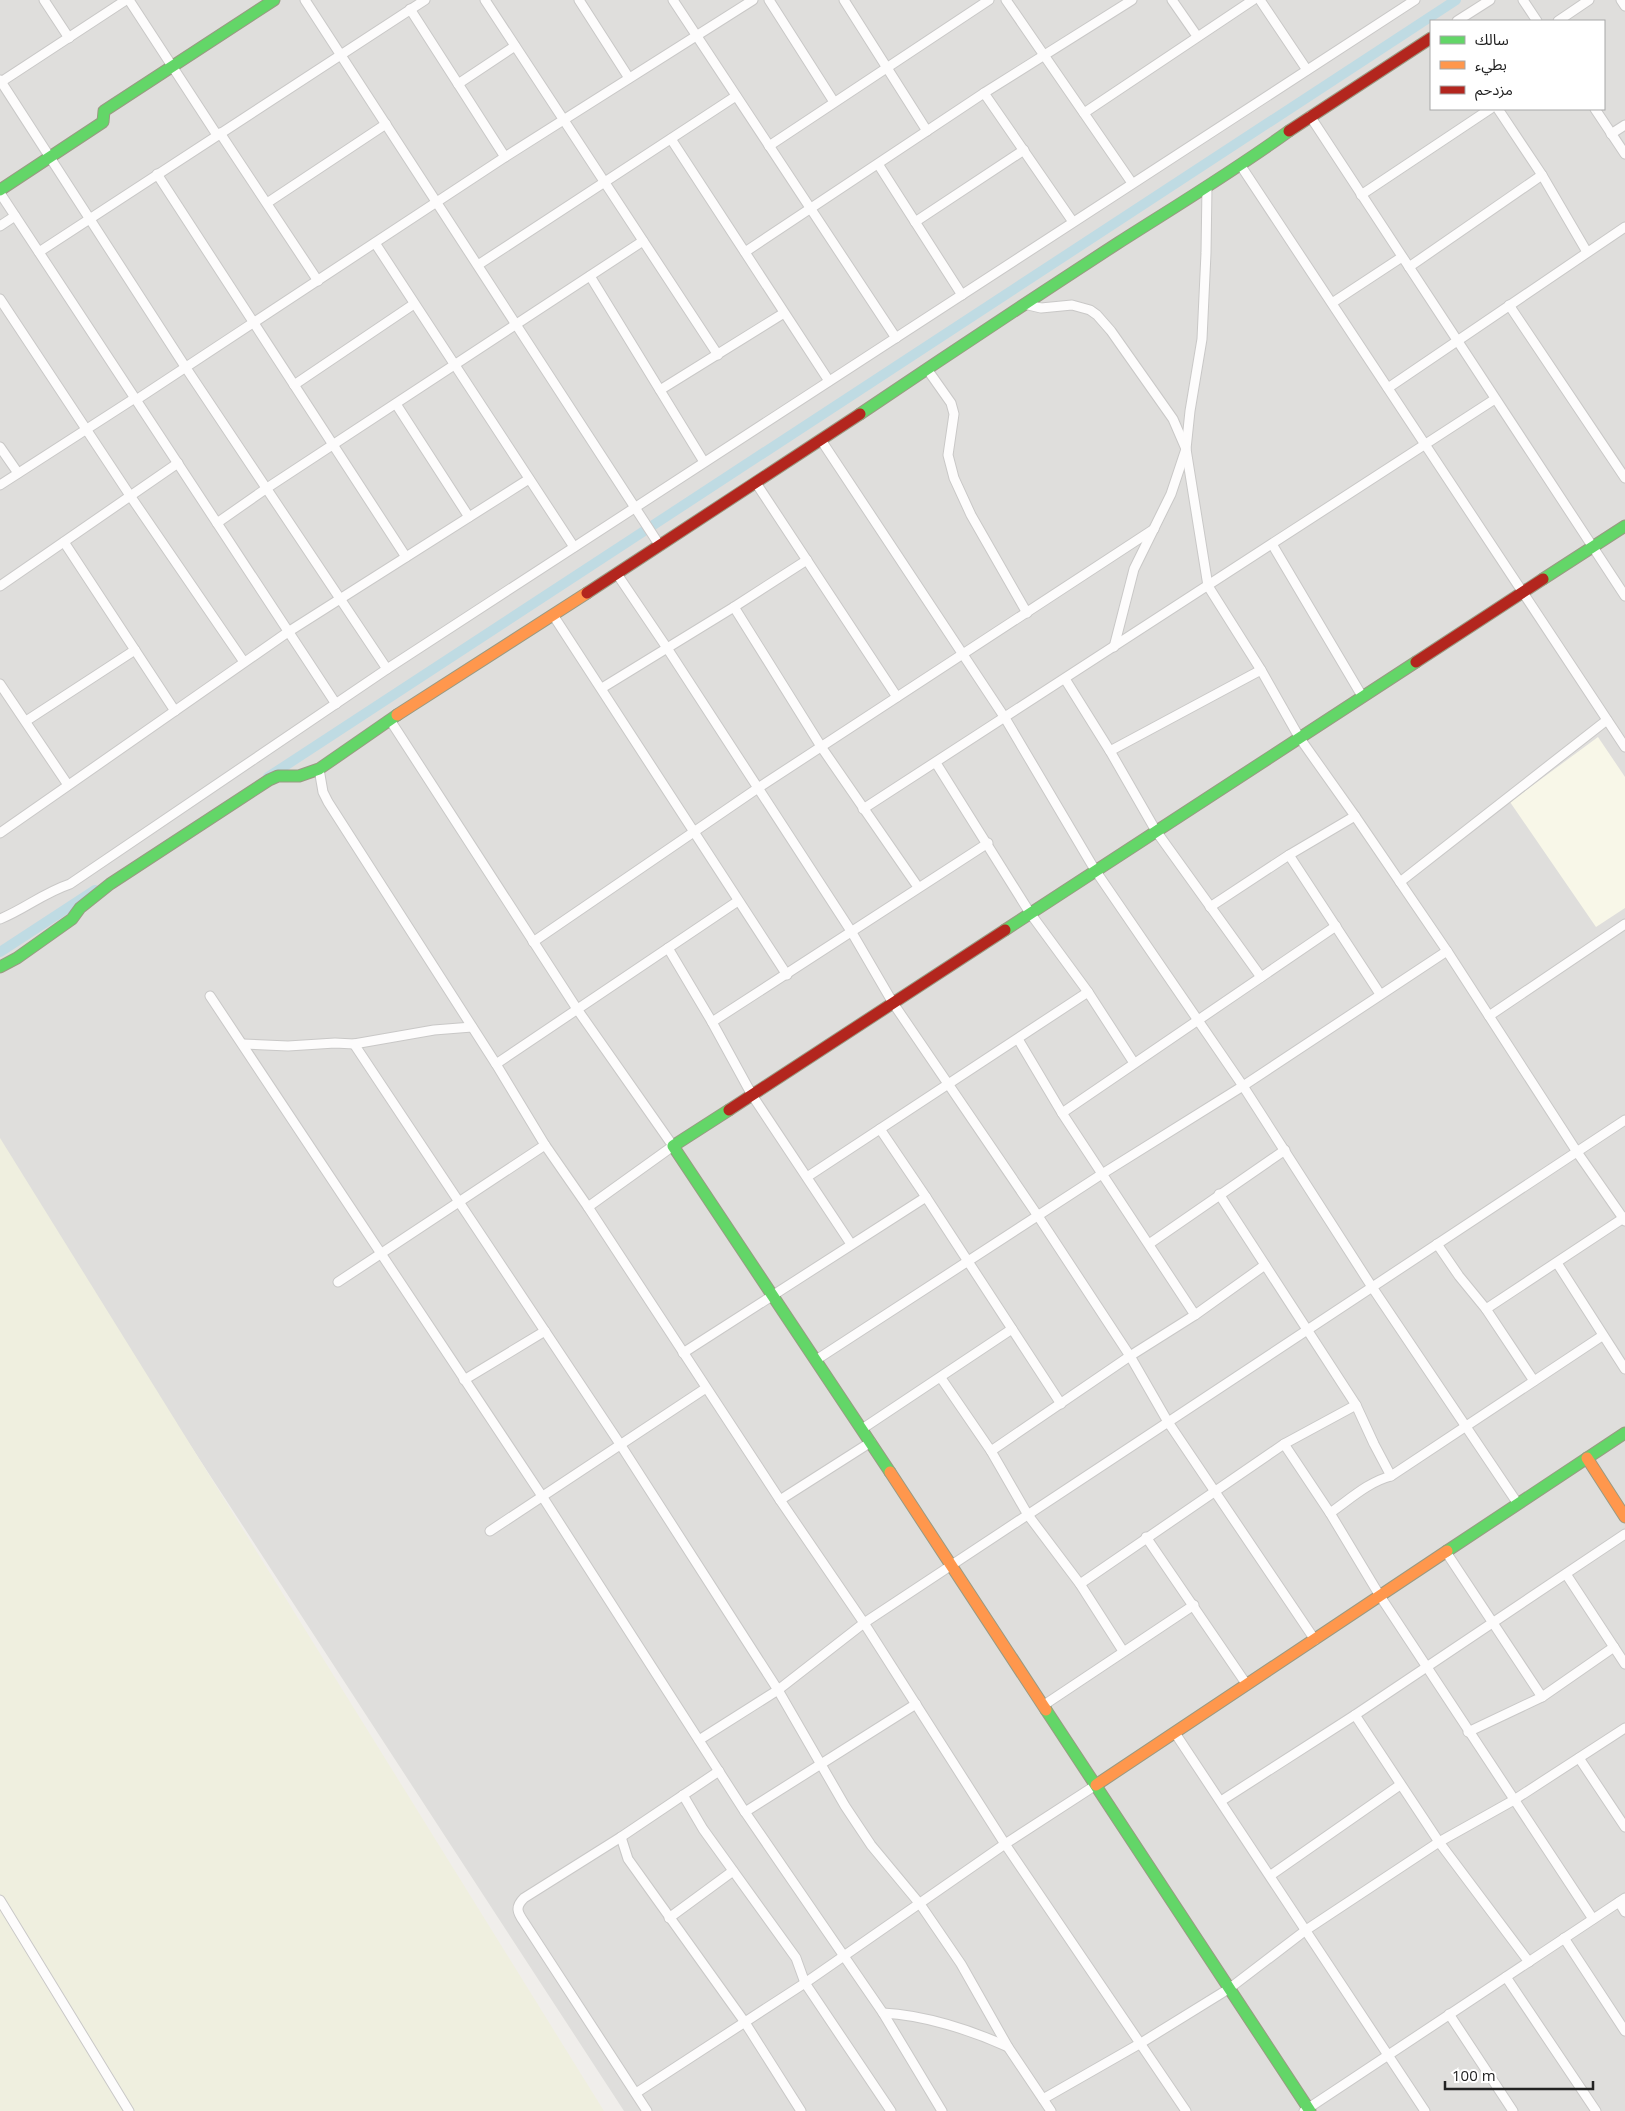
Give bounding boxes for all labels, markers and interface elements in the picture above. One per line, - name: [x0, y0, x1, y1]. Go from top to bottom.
- legend: [1430, 20, 1605, 110]
- text: سالك: [1475, 29, 1509, 49]
- text: بطيء: [1475, 54, 1507, 76]
- text: مزدحم: [1475, 79, 1513, 101]
- scale bar: [1445, 2058, 1592, 2090]
- text: 100 m: [1452, 2065, 1496, 2085]

